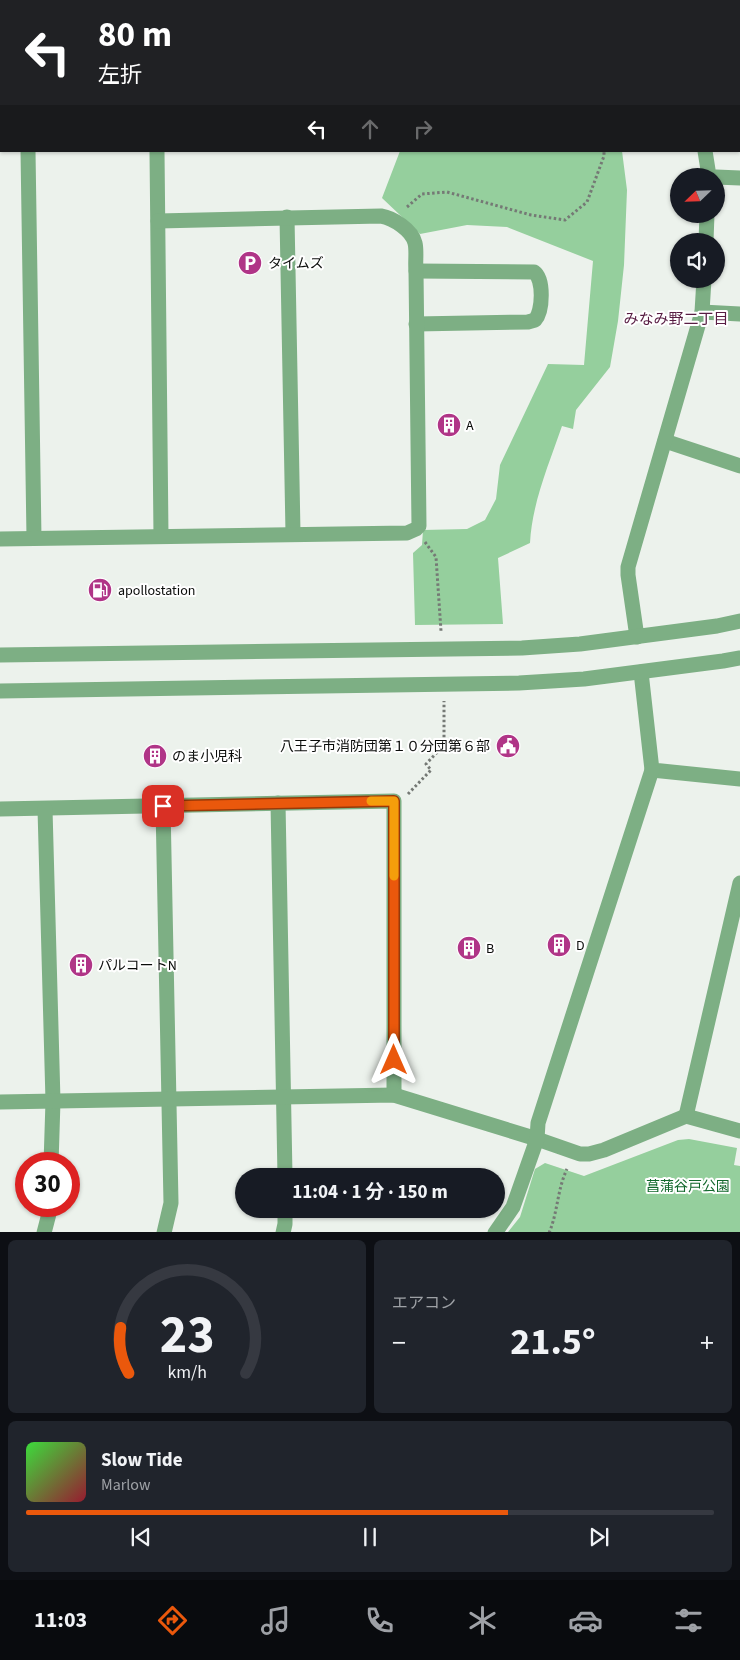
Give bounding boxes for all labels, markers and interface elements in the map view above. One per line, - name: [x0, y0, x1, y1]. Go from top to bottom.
- text: 80 m: [98, 10, 172, 60]
- icon: left: [15, 20, 80, 85]
- text: 左折: [98, 59, 142, 91]
- icon: left: [303, 115, 331, 143]
- icon: ahead: [356, 115, 384, 143]
- icon: right: [409, 115, 437, 143]
- north arrow: [670, 168, 725, 222]
- map controls: [670, 168, 725, 288]
- button: sound: [670, 233, 725, 288]
- parking icon: タイムズ: [237, 250, 263, 276]
- place label: タイムズ: [268, 254, 324, 274]
- district label: みなみ野二丁目: [623, 309, 729, 330]
- building icon: A: [436, 412, 462, 438]
- place label: A: [466, 416, 474, 436]
- fuel station icon: apollostation: [87, 577, 113, 603]
- place label: apollostation: [118, 581, 195, 601]
- public building icon: 八王子市消防団第１０分団第６部: [495, 733, 521, 759]
- place label: 八王子市消防団第１０分団第６部: [280, 737, 490, 757]
- building icon: のま小児科: [142, 743, 168, 769]
- place label: のま小児科: [172, 747, 242, 767]
- pin: [142, 785, 184, 827]
- icon: arrive: [149, 792, 177, 820]
- building icon: D: [546, 932, 572, 958]
- building icon: B: [456, 935, 482, 961]
- place label: D: [576, 936, 585, 956]
- place label: B: [486, 939, 494, 959]
- building icon: パルコートN: [68, 952, 94, 978]
- place label: パルコートN: [98, 956, 177, 976]
- position arrow: [367, 1033, 419, 1085]
- speed limit sign: 30: [15, 1152, 80, 1217]
- park label: 菖蒲谷戸公園: [646, 1177, 730, 1197]
- text: 11:04 · 1 分 · 150 m: [292, 1179, 448, 1206]
- text: エアコン: [392, 1292, 456, 1314]
- text: 23: [160, 1299, 214, 1373]
- text: 21.5°: [510, 1315, 596, 1369]
- text: −: [392, 1323, 406, 1363]
- text: +: [700, 1323, 714, 1363]
- text: km/h: [167, 1360, 207, 1385]
- text: Slow Tide: [101, 1447, 182, 1474]
- text: Marlow: [101, 1474, 150, 1496]
- icon: previous: [127, 1523, 155, 1551]
- icon: pause: [356, 1523, 384, 1551]
- icon: next: [585, 1523, 613, 1551]
- icon: directions: [155, 1603, 190, 1638]
- icon: music: [258, 1603, 293, 1638]
- icon: phone: [362, 1603, 397, 1638]
- icon: climate: [465, 1603, 500, 1638]
- icon: car: [568, 1603, 603, 1638]
- icon: filters: [671, 1603, 706, 1638]
- text: 11:03: [34, 1604, 87, 1636]

